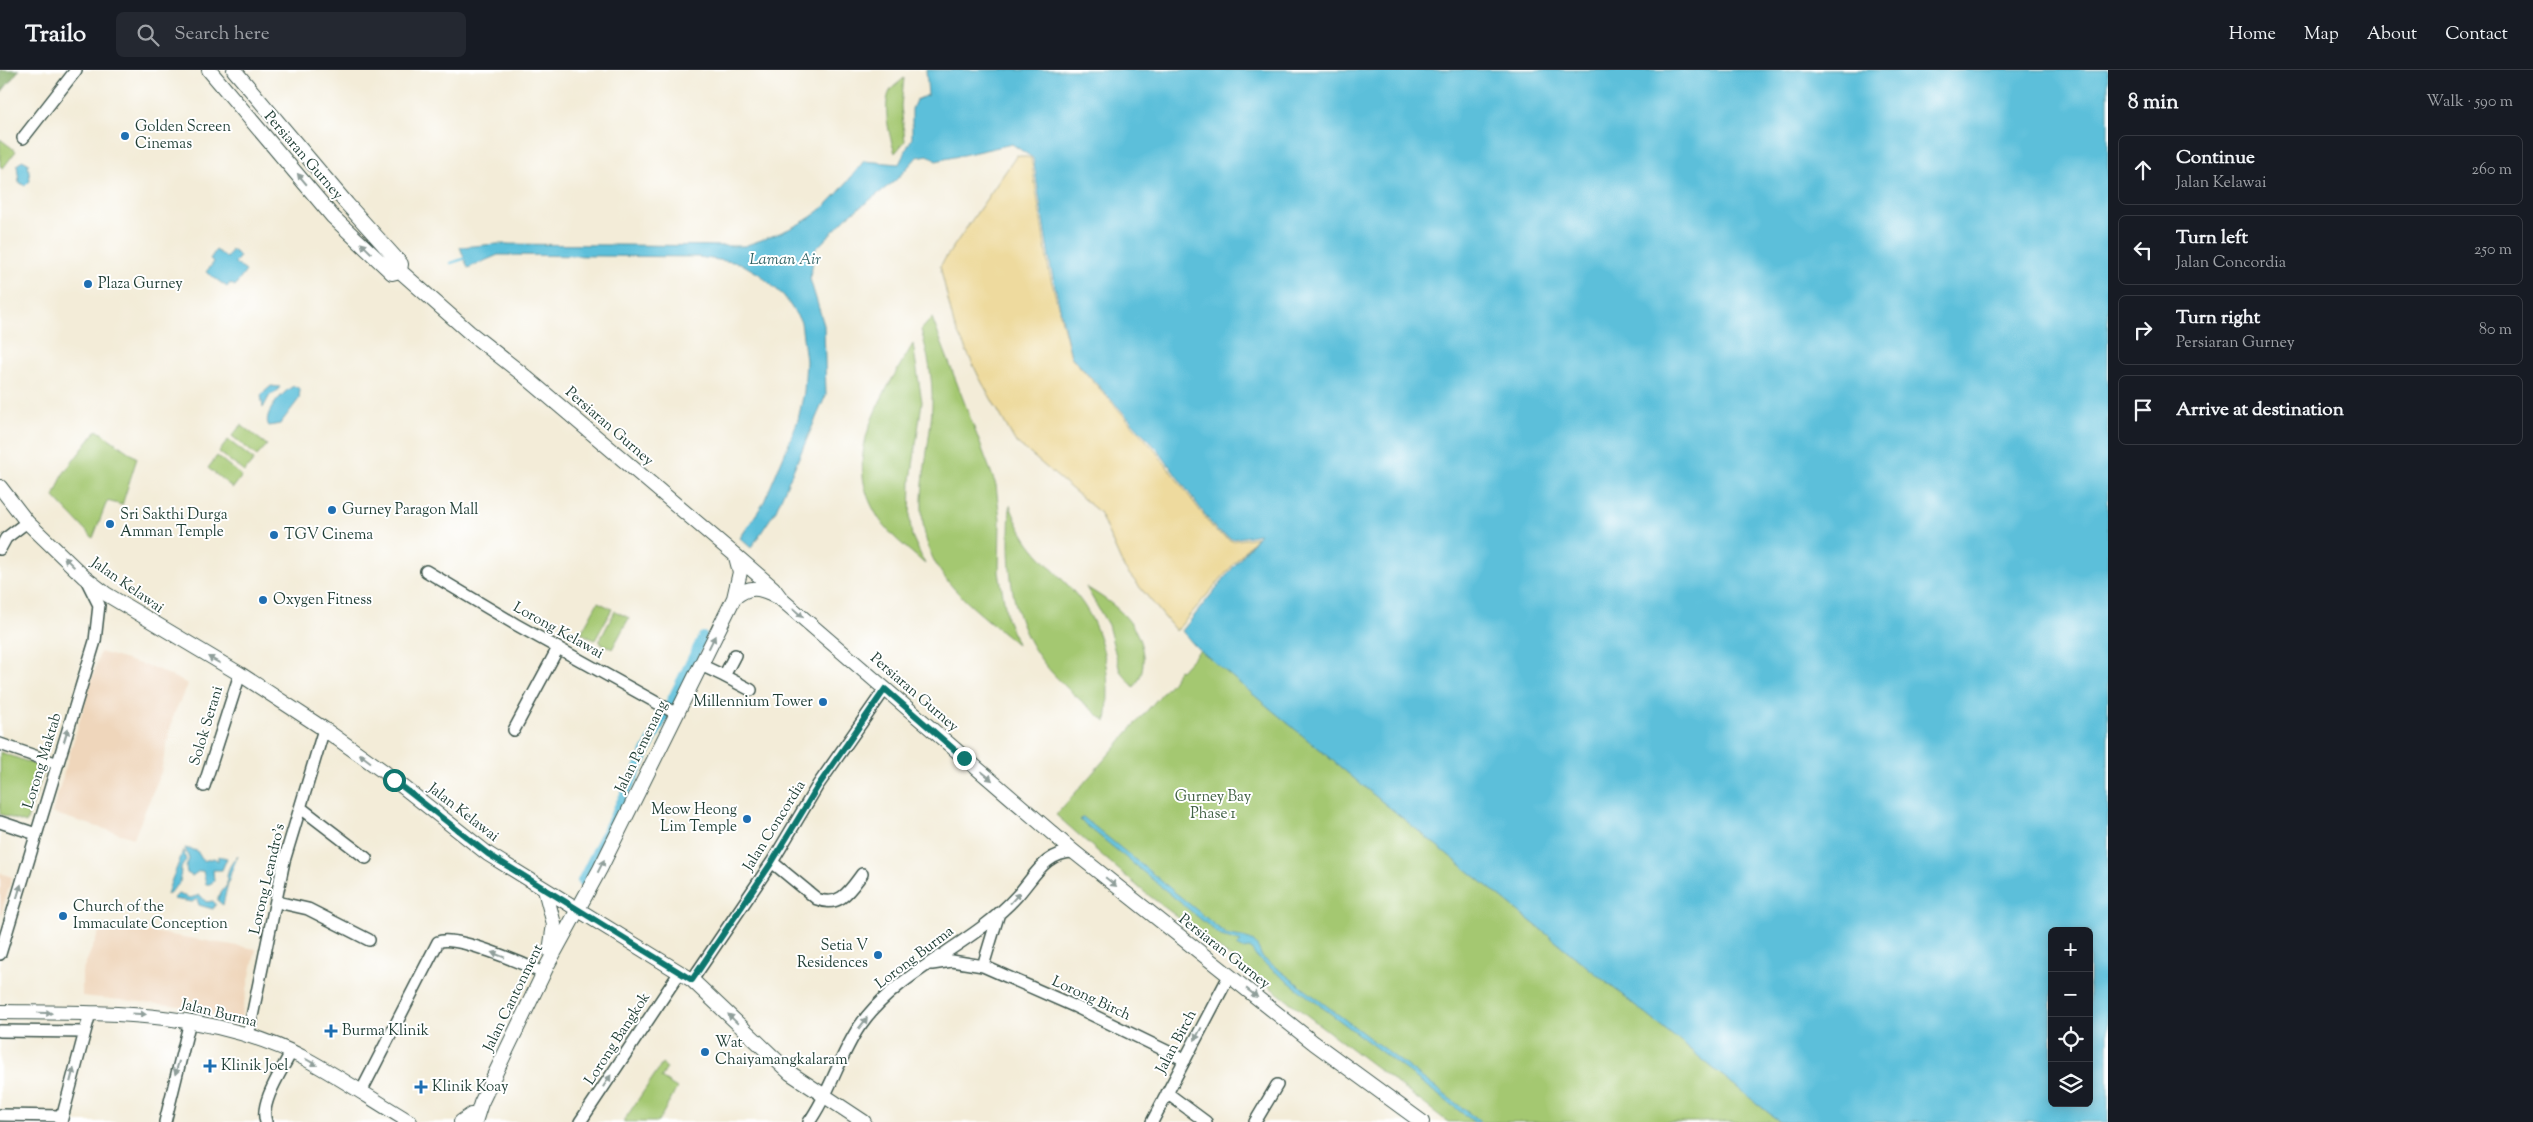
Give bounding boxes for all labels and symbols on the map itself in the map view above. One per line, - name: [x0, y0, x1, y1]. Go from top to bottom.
- street label: Persiaran Gurney: [259, 107, 348, 205]
- place label: Golden Screen Cinemas: [135, 117, 231, 155]
- marker: Golden Screen Cinemas: [119, 130, 131, 142]
- one-way arrow: [297, 173, 308, 185]
- one-way arrow: [360, 242, 372, 254]
- water label: Laman Air: [749, 249, 821, 272]
- place label: Plaza Gurney: [98, 274, 183, 295]
- marker: Plaza Gurney: [82, 278, 94, 290]
- street label: Persiaran Gurney: [560, 383, 658, 472]
- place label: Gurney Paragon Mall: [342, 500, 479, 521]
- marker: Gurney Paragon Mall: [326, 504, 338, 516]
- place label: Sri Sakthi Durga Amman Temple: [120, 505, 228, 543]
- marker: Sri Sakthi Durga Amman Temple: [104, 518, 116, 530]
- place label: TGV Cinema: [284, 525, 373, 546]
- marker: TGV Cinema: [268, 529, 280, 541]
- street label: Jalan Kelawai: [85, 552, 168, 619]
- one-way arrow: [63, 557, 75, 569]
- place label: Oxygen Fitness: [273, 590, 372, 611]
- marker: Oxygen Fitness: [257, 594, 269, 606]
- street label: Lorong Kelawai: [509, 597, 607, 665]
- one-way arrow: [791, 607, 803, 619]
- one-way arrow: [708, 635, 716, 650]
- street label: Persiaran Gurney: [865, 649, 963, 738]
- one-way arrow: [207, 656, 222, 664]
- street label: Solok Serani: [185, 684, 229, 768]
- place label: Millennium Tower: [693, 692, 813, 713]
- marker: Millennium Tower: [817, 696, 829, 708]
- street label: Jalan Pemenang: [610, 697, 673, 798]
- street label: Lorong Maktab: [18, 711, 68, 811]
- one-way arrow: [63, 728, 71, 743]
- route end: [953, 747, 976, 770]
- one-way arrow: [359, 752, 372, 763]
- route start: [383, 769, 406, 792]
- one-way arrow: [980, 771, 993, 782]
- street label: Jalan Concordia: [738, 777, 811, 876]
- street label: Jalan Kelawai: [422, 778, 503, 847]
- park label: Gurney Bay Phase 1: [1175, 787, 1252, 825]
- place label: Meow Heong Lim Temple: [651, 800, 737, 838]
- marker: Meow Heong Lim Temple: [741, 813, 753, 825]
- street label: Lorong Leandro's: [245, 821, 291, 936]
- one-way arrow: [597, 859, 605, 874]
- one-way arrow: [1104, 876, 1117, 887]
- one-way arrow: [15, 883, 23, 898]
- one-way arrow: [1009, 892, 1021, 904]
- place label: Church of the Immaculate Conception: [73, 897, 228, 935]
- street label: Persiaran Gurney: [1174, 909, 1275, 995]
- marker: Church of the Immaculate Conception: [57, 910, 69, 922]
- street label: Lorong Burma: [871, 921, 959, 994]
- place label: Setia V Residences: [797, 936, 868, 974]
- street label: Jalan Cantonment: [478, 941, 549, 1056]
- marker: Setia V Residences: [872, 949, 884, 961]
- one-way arrow: [491, 951, 506, 958]
- street label: Lorong Birch: [1048, 972, 1134, 1027]
- street label: Lorong Bangkok: [580, 988, 656, 1090]
- one-way arrow: [1245, 988, 1258, 999]
- street label: Jalan Burma: [178, 994, 259, 1034]
- street label: Jalan Birch: [1151, 1006, 1203, 1078]
- one-way arrow: [37, 1009, 53, 1017]
- one-way arrow: [131, 1010, 147, 1018]
- one-way arrow: [727, 1014, 739, 1026]
- one-way arrow: [858, 1016, 868, 1030]
- place label: Burma Klinik: [342, 1021, 429, 1042]
- marker: Burma Klinik: [324, 1024, 338, 1038]
- one-way arrow: [1194, 1027, 1202, 1041]
- place label: Wat Chaiyamangkalaram: [715, 1033, 848, 1071]
- marker: Wat Chaiyamangkalaram: [699, 1046, 711, 1058]
- place label: Klinik Joel: [221, 1056, 288, 1077]
- one-way arrow: [305, 1058, 318, 1067]
- marker: Klinik Joel: [203, 1059, 217, 1073]
- one-way arrow: [173, 1061, 181, 1076]
- one-way arrow: [68, 1067, 76, 1082]
- one-way arrow: [603, 1075, 612, 1088]
- place label: Klinik Koay: [432, 1077, 509, 1098]
- marker: Klinik Koay: [414, 1080, 428, 1094]

